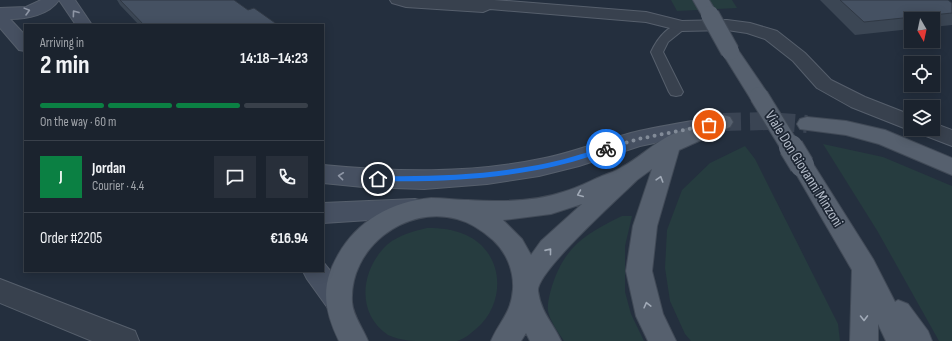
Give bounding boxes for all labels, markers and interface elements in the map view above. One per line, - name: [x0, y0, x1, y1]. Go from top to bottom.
- one-way arrow: [23, 8, 30, 16]
- one-way arrow: [73, 10, 80, 17]
- north arrow: [904, 12, 940, 48]
- map controls: [904, 12, 940, 136]
- text: Arriving in: [40, 35, 84, 51]
- text: 14:18–14:23: [240, 49, 308, 68]
- text: 2 min: [40, 50, 90, 81]
- button: locate: [904, 56, 940, 92]
- button: layers: [904, 100, 940, 136]
- street label: Viale Don Giovanni Minzoni: [761, 107, 848, 231]
- pin: [692, 108, 726, 142]
- text: On the way · 60 m: [40, 114, 116, 130]
- icon: bag: [698, 114, 720, 136]
- courier: [586, 129, 626, 169]
- icon: bike: [595, 138, 617, 160]
- button: chat: [214, 156, 256, 198]
- button: phone: [266, 156, 308, 198]
- text: Jordan: [92, 159, 126, 178]
- pin: [361, 162, 395, 196]
- text: J: [59, 167, 63, 186]
- icon: home: [367, 168, 389, 190]
- one-way arrow: [338, 172, 344, 181]
- one-way arrow: [655, 176, 664, 183]
- text: Courier · 4.4: [92, 178, 144, 194]
- one-way arrow: [576, 190, 583, 198]
- text: Order #2205: [40, 229, 102, 248]
- text: €16.94: [270, 229, 308, 248]
- one-way arrow: [544, 248, 551, 256]
- one-way arrow: [644, 302, 652, 308]
- one-way arrow: [860, 315, 868, 321]

